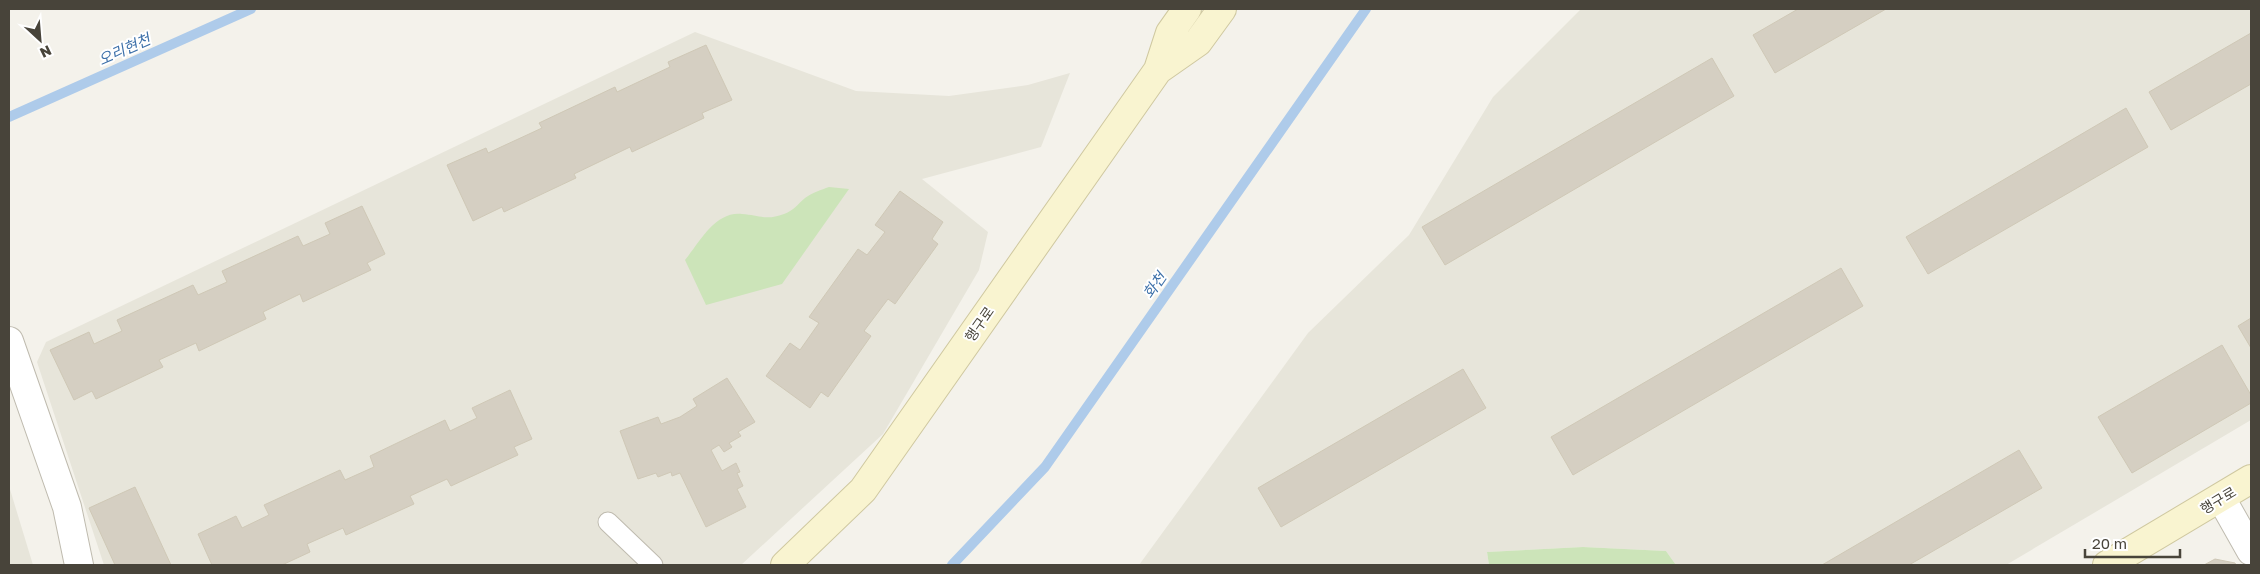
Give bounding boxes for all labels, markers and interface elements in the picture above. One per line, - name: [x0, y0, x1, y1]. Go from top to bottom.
- north arrow: [15, 15, 65, 65]
- water label: 오리현천: [95, 29, 155, 68]
- text: N: [37, 42, 54, 62]
- water label: 화천: [1139, 267, 1171, 301]
- street label: 행구로: [961, 303, 997, 345]
- street label: 행구로: [2197, 483, 2239, 517]
- scale bar: [2085, 526, 2180, 558]
- text: 20 m: [2092, 534, 2127, 552]

